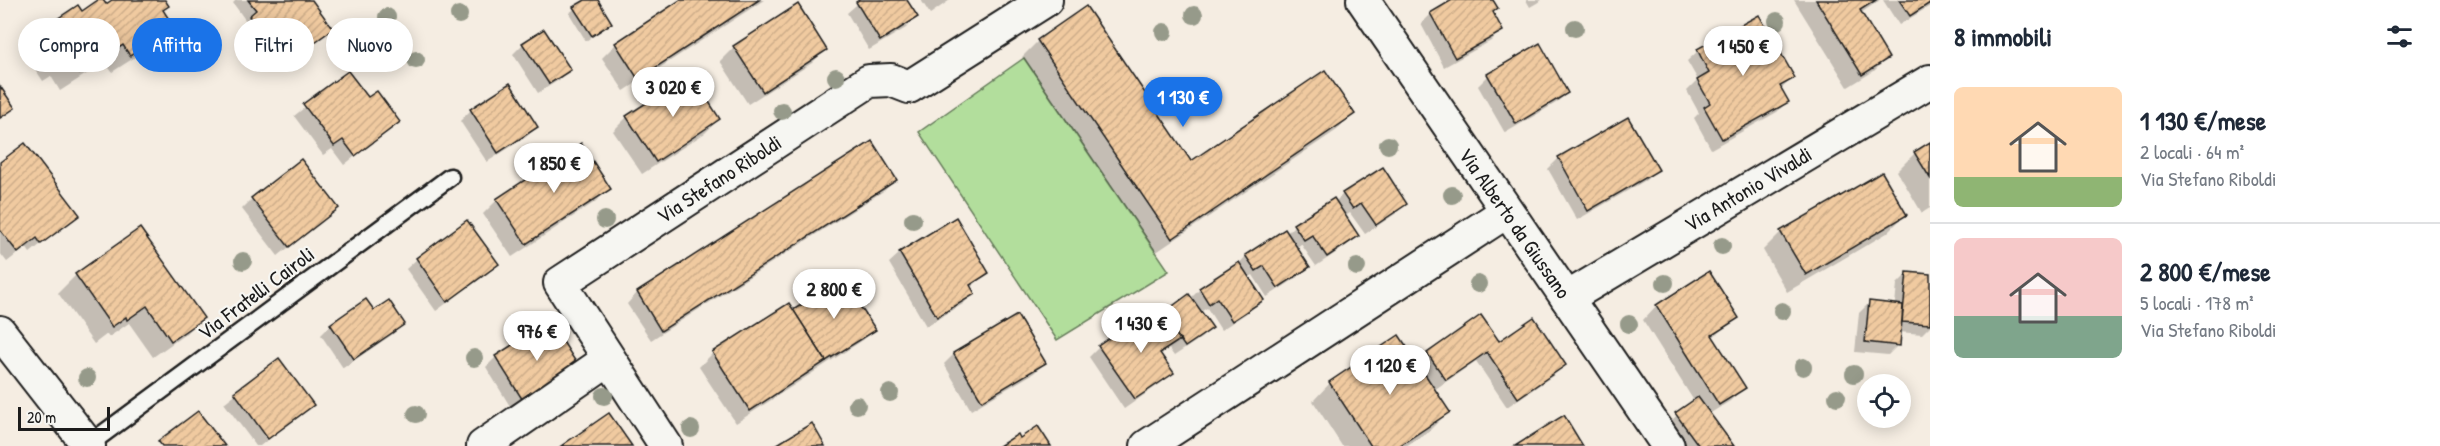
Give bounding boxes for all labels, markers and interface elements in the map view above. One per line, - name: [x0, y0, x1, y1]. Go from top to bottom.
- chip: Compra: [18, 18, 120, 72]
- chip: Affitta: [132, 18, 222, 72]
- chip: Filtri: [234, 18, 314, 72]
- chip: Nuovo: [326, 18, 413, 72]
- text: 8 immobili: [1954, 19, 2052, 54]
- icon: filters: [2383, 20, 2416, 53]
- pin: 1 450 €: [1688, 26, 1798, 77]
- text: 1 450 €: [1718, 32, 1769, 59]
- pin: 3 020 €: [618, 67, 728, 118]
- text: 3 020 €: [645, 73, 701, 100]
- pin: 1 130 €: [1128, 77, 1238, 128]
- text: 1 130 €: [1157, 83, 1209, 110]
- text: 1 130 €/mese: [2140, 103, 2266, 138]
- icon: home: [2002, 111, 2074, 183]
- street label: Via Stefano Riboldi: [651, 128, 787, 230]
- text: 2 locali · 64 m²: [2140, 138, 2244, 165]
- street label: Via Antonio Vivaldi: [1679, 139, 1817, 239]
- street label: Via Alberto da Giussano: [1452, 142, 1578, 304]
- pin: 1 850 €: [499, 143, 609, 194]
- text: 1 850 €: [528, 149, 580, 176]
- text: Via Stefano Riboldi: [2140, 165, 2276, 192]
- street label: Via Fratelli Cairoli: [192, 240, 320, 346]
- text: 2 800 €/mese: [2140, 254, 2271, 289]
- icon: home: [2002, 262, 2074, 334]
- pin: 2 800 €: [779, 269, 889, 320]
- text: 2 800 €: [807, 275, 861, 302]
- text: 5 locali · 178 m²: [2140, 289, 2254, 316]
- pin: 1 430 €: [1086, 303, 1196, 354]
- text: 1 430 €: [1115, 309, 1167, 336]
- pin: 976 €: [495, 311, 579, 362]
- text: Via Stefano Riboldi: [2140, 316, 2276, 343]
- text: 976 €: [517, 317, 557, 344]
- pin: 1 120 €: [1335, 345, 1445, 396]
- text: 1 120 €: [1364, 351, 1416, 378]
- map controls: [1857, 374, 1911, 428]
- button: locate: [1857, 374, 1911, 428]
- scale bar: [18, 404, 110, 432]
- text: 20 m: [27, 406, 56, 428]

